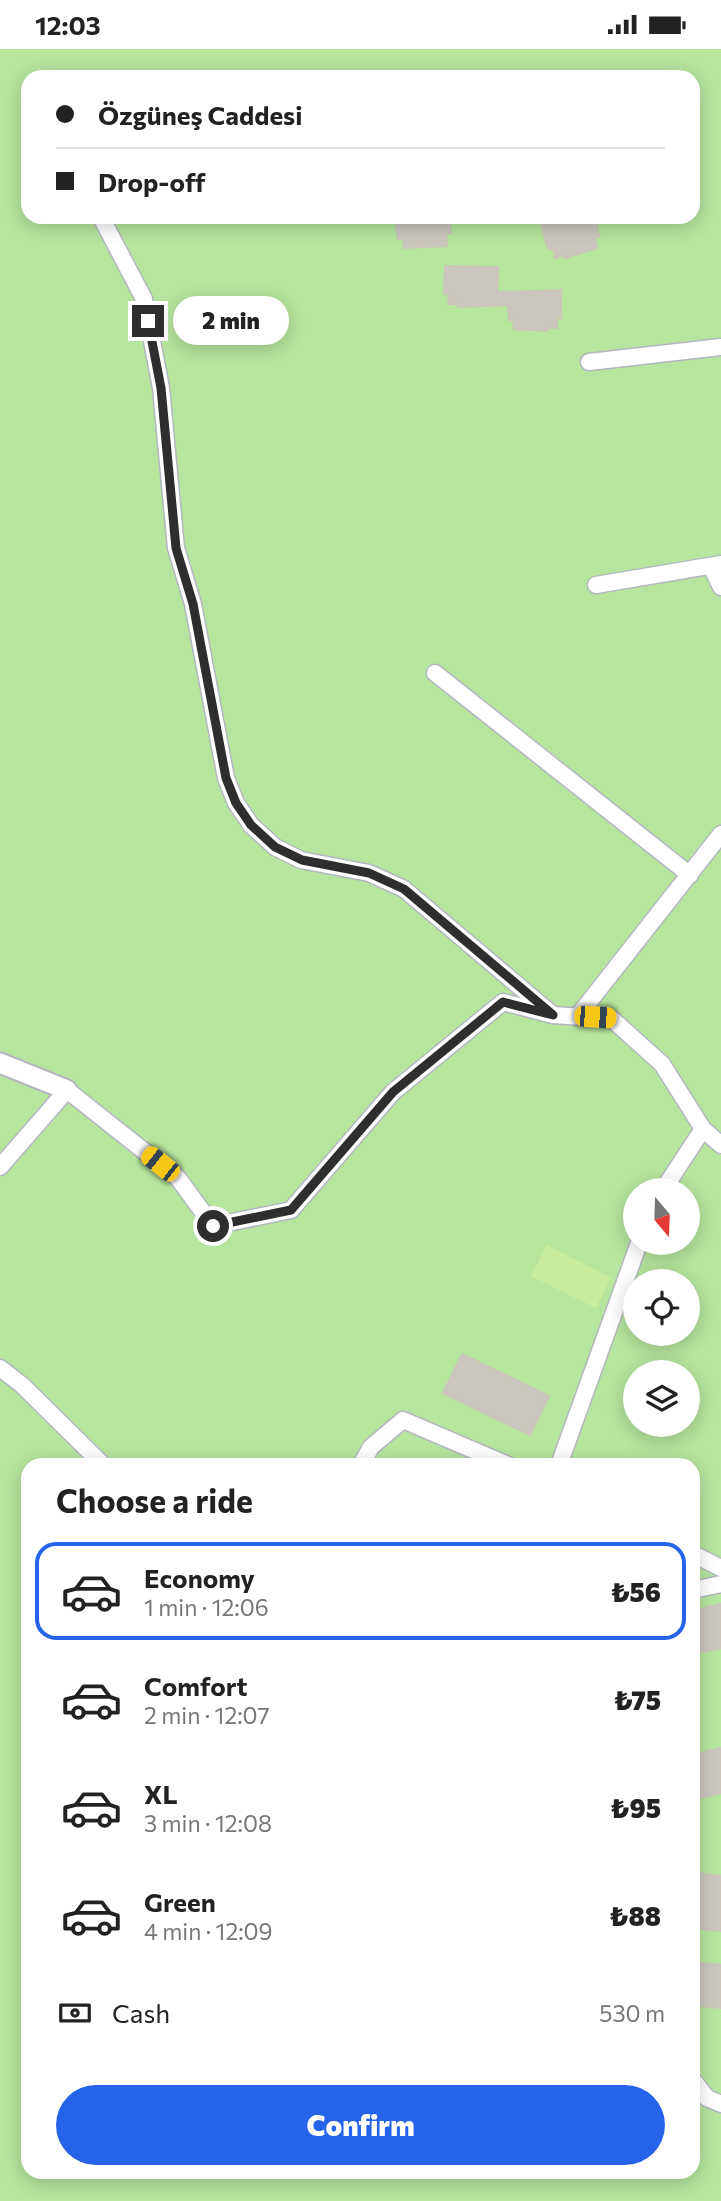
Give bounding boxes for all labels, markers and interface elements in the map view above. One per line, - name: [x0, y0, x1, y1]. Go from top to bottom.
- text: 12:03: [35, 9, 101, 40]
- text: Özgüneş Caddesi: [98, 99, 302, 130]
- text: Drop-off: [98, 166, 205, 197]
- callout: 2 min: [172, 296, 288, 345]
- route end: [132, 305, 164, 337]
- text: 2 min: [202, 306, 260, 334]
- car: [574, 1005, 617, 1029]
- car: [137, 1143, 184, 1185]
- north arrow: [623, 1178, 700, 1255]
- map controls: [623, 1178, 700, 1437]
- route start: [197, 1210, 229, 1242]
- button: locate: [623, 1269, 700, 1346]
- button: layers: [623, 1360, 700, 1437]
- text: Choose a ride: [56, 1480, 253, 1520]
- icon: car: [60, 1560, 123, 1623]
- text: Economy: [144, 1562, 255, 1593]
- text: ₺56: [611, 1576, 661, 1607]
- text: 1 min · 12:06: [144, 1593, 269, 1621]
- icon: car: [60, 1668, 123, 1731]
- text: Comfort: [144, 1670, 247, 1701]
- text: ₺75: [614, 1684, 661, 1715]
- text: 2 min · 12:07: [144, 1701, 270, 1729]
- icon: car: [60, 1776, 123, 1839]
- text: XL: [144, 1778, 178, 1809]
- text: ₺95: [610, 1792, 661, 1823]
- text: 3 min · 12:08: [144, 1809, 272, 1837]
- icon: car: [60, 1884, 123, 1947]
- text: Green: [144, 1886, 216, 1917]
- text: ₺88: [609, 1900, 661, 1931]
- text: 4 min · 12:09: [144, 1917, 273, 1945]
- icon: cash: [56, 1994, 94, 2032]
- text: Cash: [112, 1997, 170, 2028]
- text: 530 m: [599, 1999, 665, 2027]
- button: Confirm: [56, 2085, 665, 2165]

